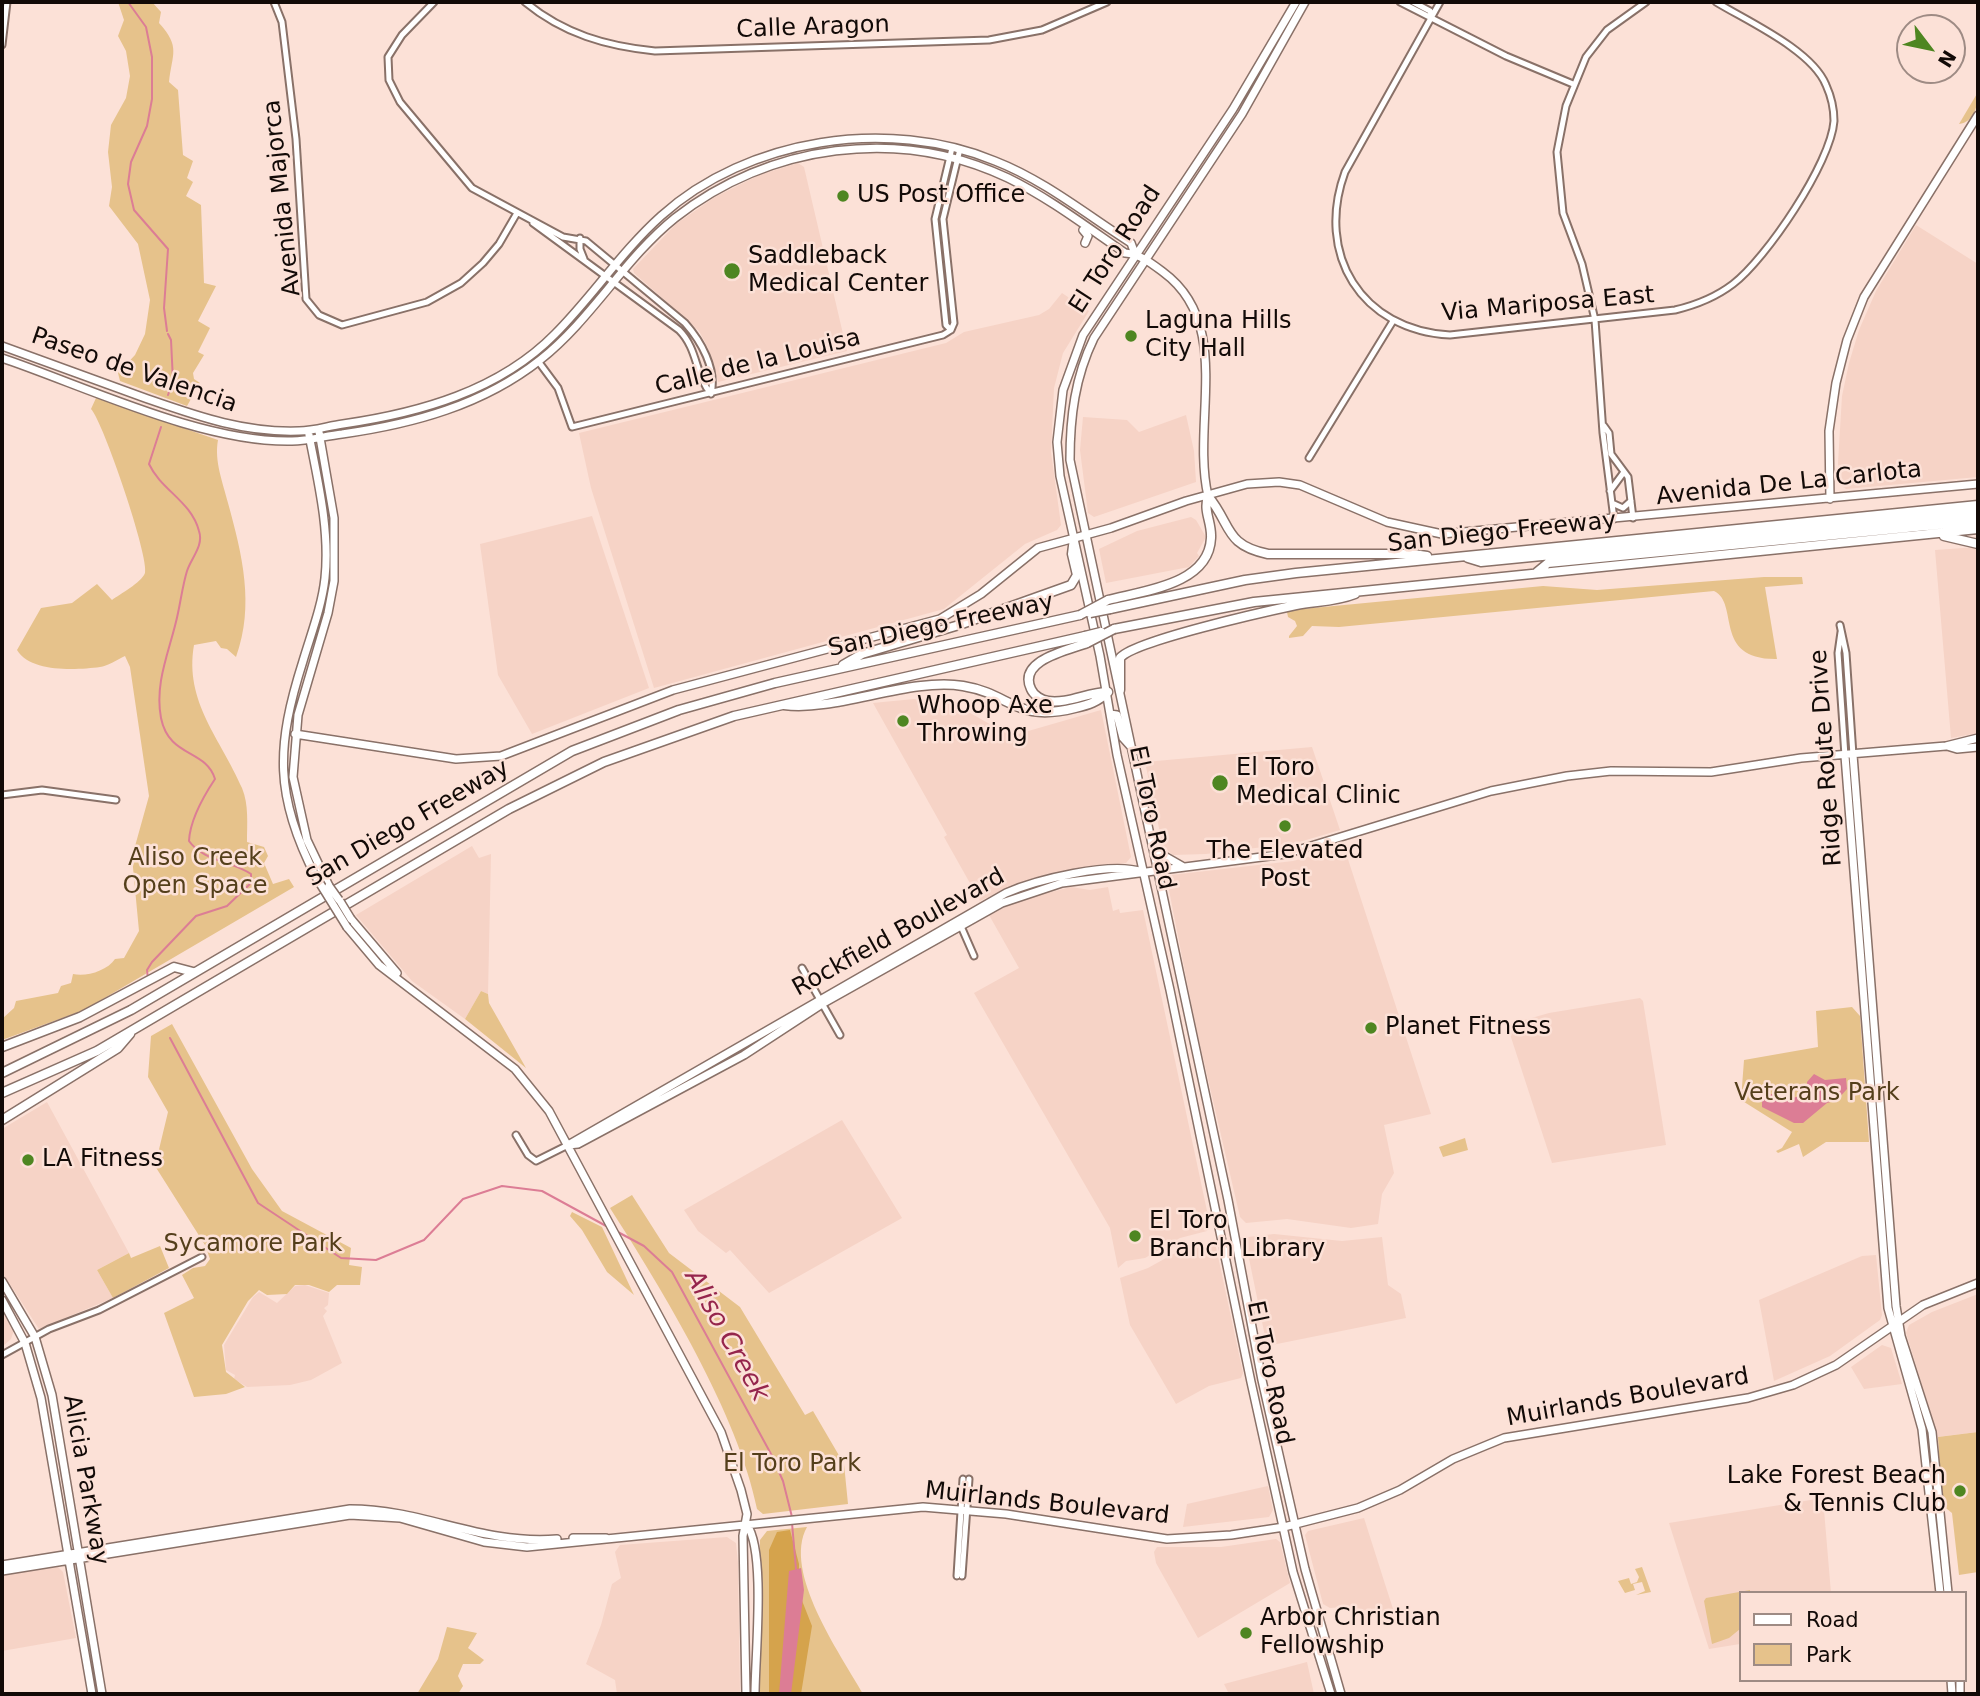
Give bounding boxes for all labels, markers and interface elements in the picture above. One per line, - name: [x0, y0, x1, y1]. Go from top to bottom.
- street label: Calle Aragon: [736, 11, 890, 45]
- north arrow: [1896, 14, 1966, 84]
- text: N: [1934, 46, 1961, 72]
- street label: Avenida Majorca: [258, 98, 308, 298]
- street label: El Toro Road: [1064, 181, 1168, 319]
- place label: US Post Office: [857, 182, 1025, 210]
- marker: US Post Office: [835, 188, 851, 204]
- place label: Saddleback Medical Center: [748, 243, 928, 299]
- marker: Saddleback Medical Center: [722, 261, 742, 281]
- street label: Via Mariposa East: [1440, 281, 1656, 329]
- place label: Laguna Hills City Hall: [1145, 308, 1292, 364]
- street label: Paseo de Valencia: [27, 322, 241, 420]
- street label: Calle de la Louisa: [652, 324, 864, 402]
- marker: Laguna Hills City Hall: [1123, 328, 1139, 344]
- street label: Avenida De La Carlota: [1655, 456, 1923, 512]
- street label: San Diego Freeway: [1386, 507, 1618, 559]
- street label: San Diego Freeway: [826, 588, 1056, 664]
- street label: Ridge Route Drive: [1805, 649, 1849, 867]
- place label: Whoop Axe Throwing: [917, 693, 1053, 749]
- marker: Whoop Axe Throwing: [895, 713, 911, 729]
- street label: El Toro Road: [1122, 743, 1180, 893]
- street label: San Diego Freeway: [301, 754, 515, 894]
- place label: El Toro Medical Clinic: [1236, 755, 1401, 811]
- marker: El Toro Medical Clinic: [1210, 773, 1230, 793]
- marker: The Elevated Post: [1277, 818, 1293, 834]
- place label: The Elevated Post: [1206, 838, 1364, 894]
- park label: Aliso Creek Open Space: [123, 845, 267, 901]
- street label: Rockfield Boulevard: [788, 863, 1010, 1003]
- place label: Planet Fitness: [1385, 1014, 1551, 1042]
- marker: Planet Fitness: [1363, 1020, 1379, 1036]
- park label: Veterans Park: [1734, 1080, 1900, 1108]
- place label: LA Fitness: [42, 1146, 163, 1174]
- marker: LA Fitness: [20, 1152, 36, 1168]
- place label: El Toro Branch Library: [1149, 1208, 1325, 1264]
- marker: El Toro Branch Library: [1127, 1228, 1143, 1244]
- park label: Sycamore Park: [163, 1231, 343, 1259]
- water label: Aliso Creek: [677, 1265, 775, 1407]
- street label: El Toro Road: [1240, 1298, 1298, 1448]
- street label: Muirlands Boulevard: [1504, 1362, 1752, 1434]
- street label: Alicia Parkway: [56, 1393, 114, 1567]
- park label: El Toro Park: [723, 1451, 861, 1479]
- place label: Lake Forest Beach & Tennis Club: [1727, 1463, 1946, 1519]
- street label: Muirlands Boulevard: [923, 1477, 1171, 1531]
- marker: Lake Forest Beach & Tennis Club: [1952, 1483, 1968, 1499]
- legend: [1738, 1591, 1966, 1682]
- place label: Arbor Christian Fellowship: [1260, 1605, 1441, 1661]
- text: Road: [1806, 1608, 1859, 1632]
- marker: Arbor Christian Fellowship: [1238, 1625, 1254, 1641]
- text: Park: [1806, 1643, 1851, 1667]

